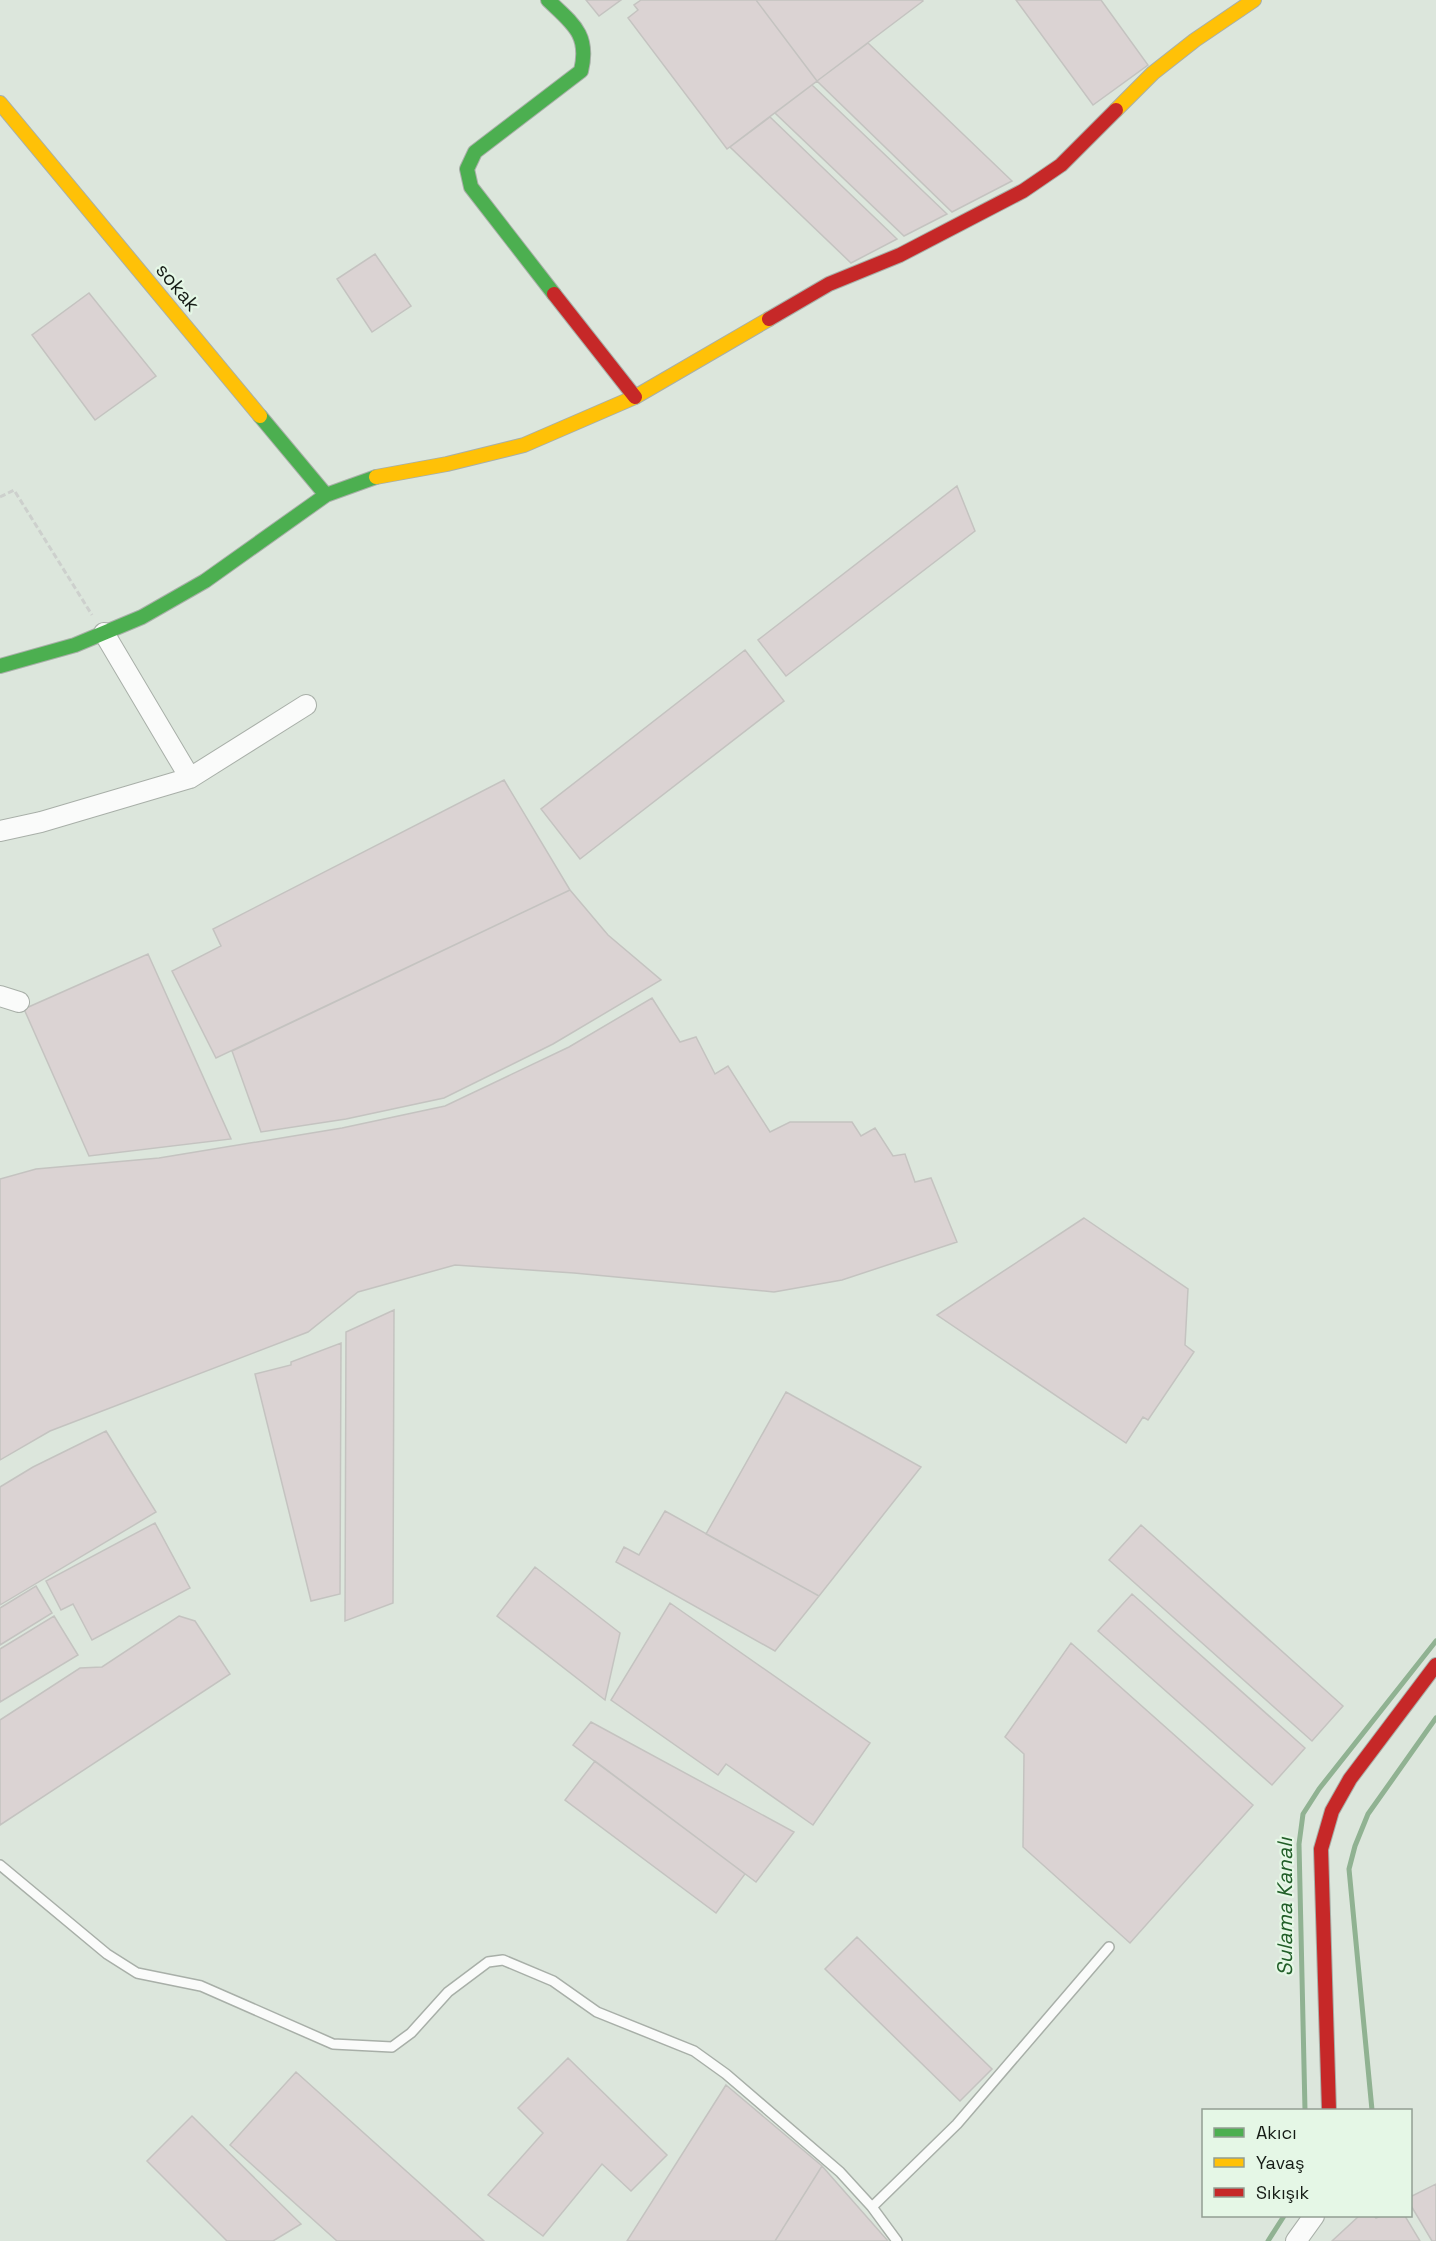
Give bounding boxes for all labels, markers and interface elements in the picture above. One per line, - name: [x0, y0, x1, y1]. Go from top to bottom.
- street label: sokak: [150, 257, 206, 317]
- water label: Sulama Kanalı: [1271, 1837, 1298, 1976]
- legend: [1202, 2109, 1412, 2217]
- text: Akıcı: [1256, 2121, 1297, 2144]
- text: Yavaş: [1256, 2151, 1305, 2174]
- text: Sıkışık: [1256, 2181, 1309, 2204]

